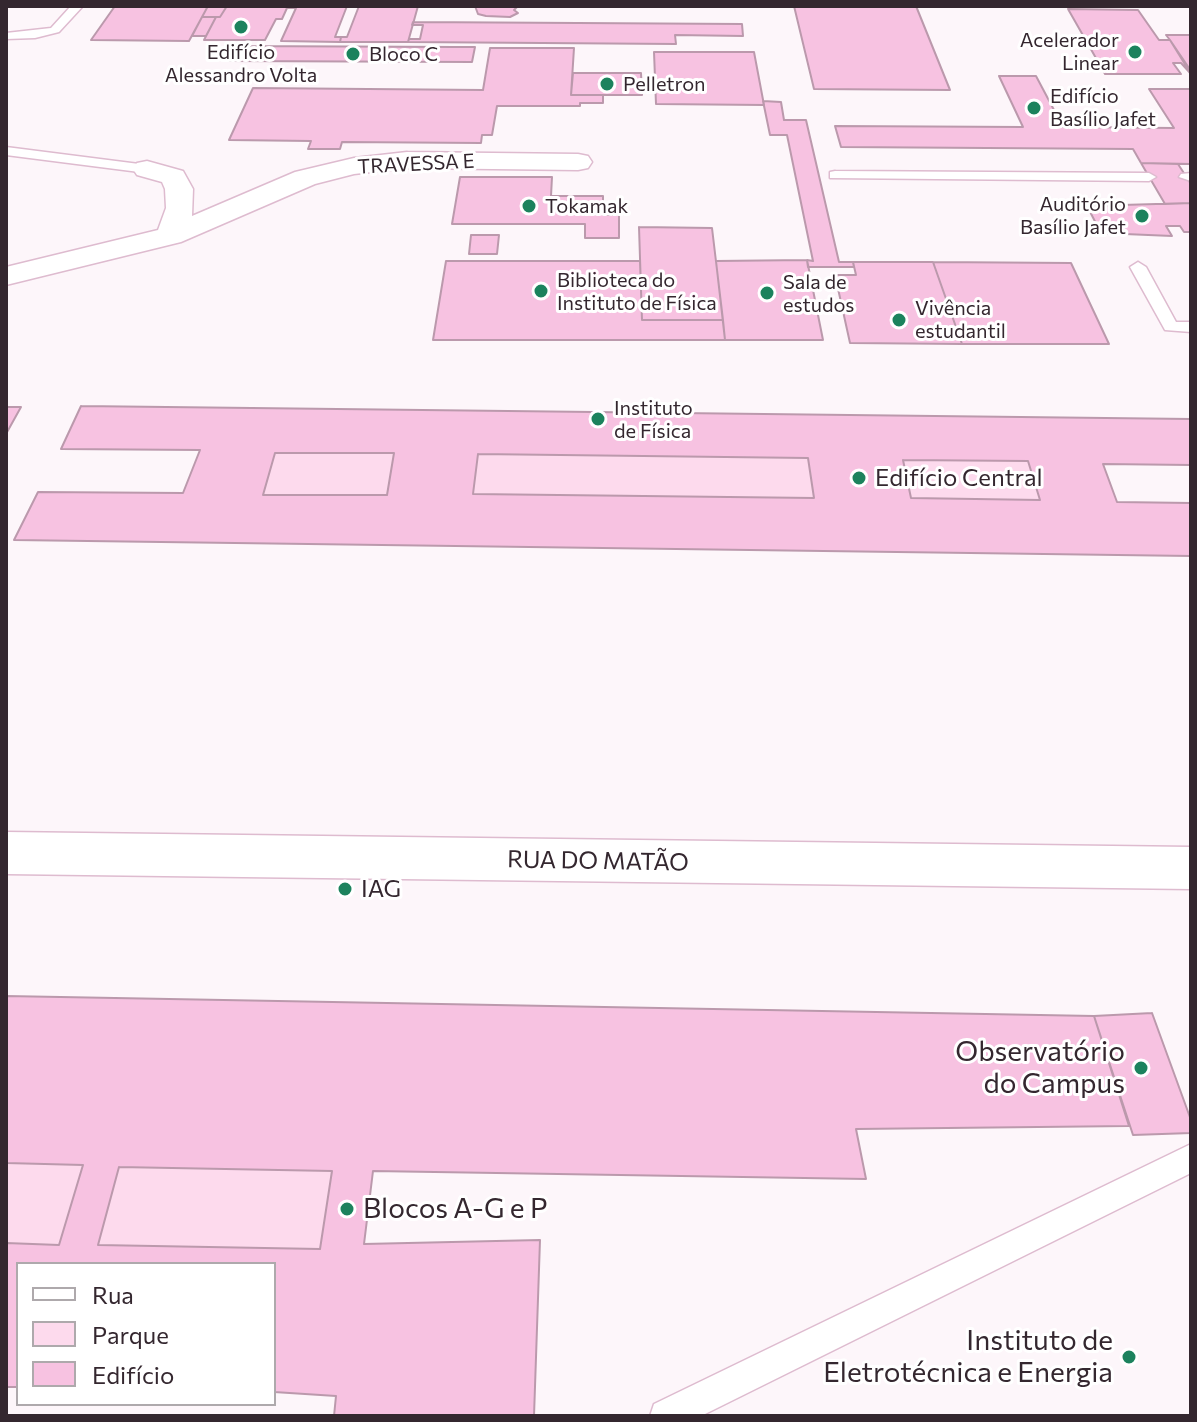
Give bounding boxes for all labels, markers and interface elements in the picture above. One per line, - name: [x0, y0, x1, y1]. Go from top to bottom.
- marker: Edifício Alessandro Volta: [232, 18, 250, 36]
- place label: Acelerador Linear: [1020, 28, 1119, 75]
- place label: Edifício Alessandro Volta: [165, 40, 317, 87]
- place label: Bloco C: [369, 42, 438, 66]
- marker: Acelerador Linear: [1126, 43, 1144, 61]
- marker: Bloco C: [344, 45, 362, 63]
- place label: Pelletron: [623, 72, 706, 96]
- marker: Pelletron: [598, 75, 616, 93]
- place label: Edifício Basílio Jafet: [1050, 84, 1156, 131]
- marker: Edifício Basílio Jafet: [1025, 99, 1043, 117]
- street label: TRAVESSA E: [357, 149, 475, 179]
- place label: Auditório Basílio Jafet: [1020, 192, 1126, 239]
- place label: Tokamak: [545, 194, 628, 218]
- marker: Tokamak: [520, 197, 538, 215]
- marker: Auditório Basílio Jafet: [1133, 207, 1151, 225]
- place label: Biblioteca do Instituto de Física: [557, 268, 717, 315]
- place label: Sala de estudos: [783, 270, 854, 317]
- marker: Biblioteca do Instituto de Física: [532, 282, 550, 300]
- marker: Sala de estudos: [758, 284, 776, 302]
- place label: Vivência estudantil: [915, 296, 1006, 343]
- marker: Vivência estudantil: [890, 311, 908, 329]
- place label: Instituto de Física: [614, 396, 693, 443]
- marker: Instituto de Física: [589, 410, 607, 428]
- place label: Edifício Central: [875, 464, 1043, 492]
- marker: Edifício Central: [850, 469, 868, 487]
- street label: RUA DO MATÃO: [507, 845, 689, 877]
- place label: IAG: [361, 875, 401, 903]
- marker: IAG: [336, 880, 354, 898]
- place label: Observatório do Campus: [955, 1035, 1125, 1101]
- marker: Observatório do Campus: [1132, 1059, 1150, 1077]
- place label: Blocos A-G e P: [363, 1192, 547, 1226]
- marker: Blocos A-G e P: [338, 1200, 356, 1218]
- legend: [16, 1262, 276, 1406]
- text: Rua: [92, 1280, 134, 1309]
- text: Parque: [92, 1320, 169, 1349]
- place label: Instituto de Eletrotécnica e Energia: [823, 1324, 1113, 1390]
- marker: Instituto de Eletrotécnica e Energia: [1120, 1348, 1138, 1366]
- text: Edifício: [92, 1360, 174, 1389]

